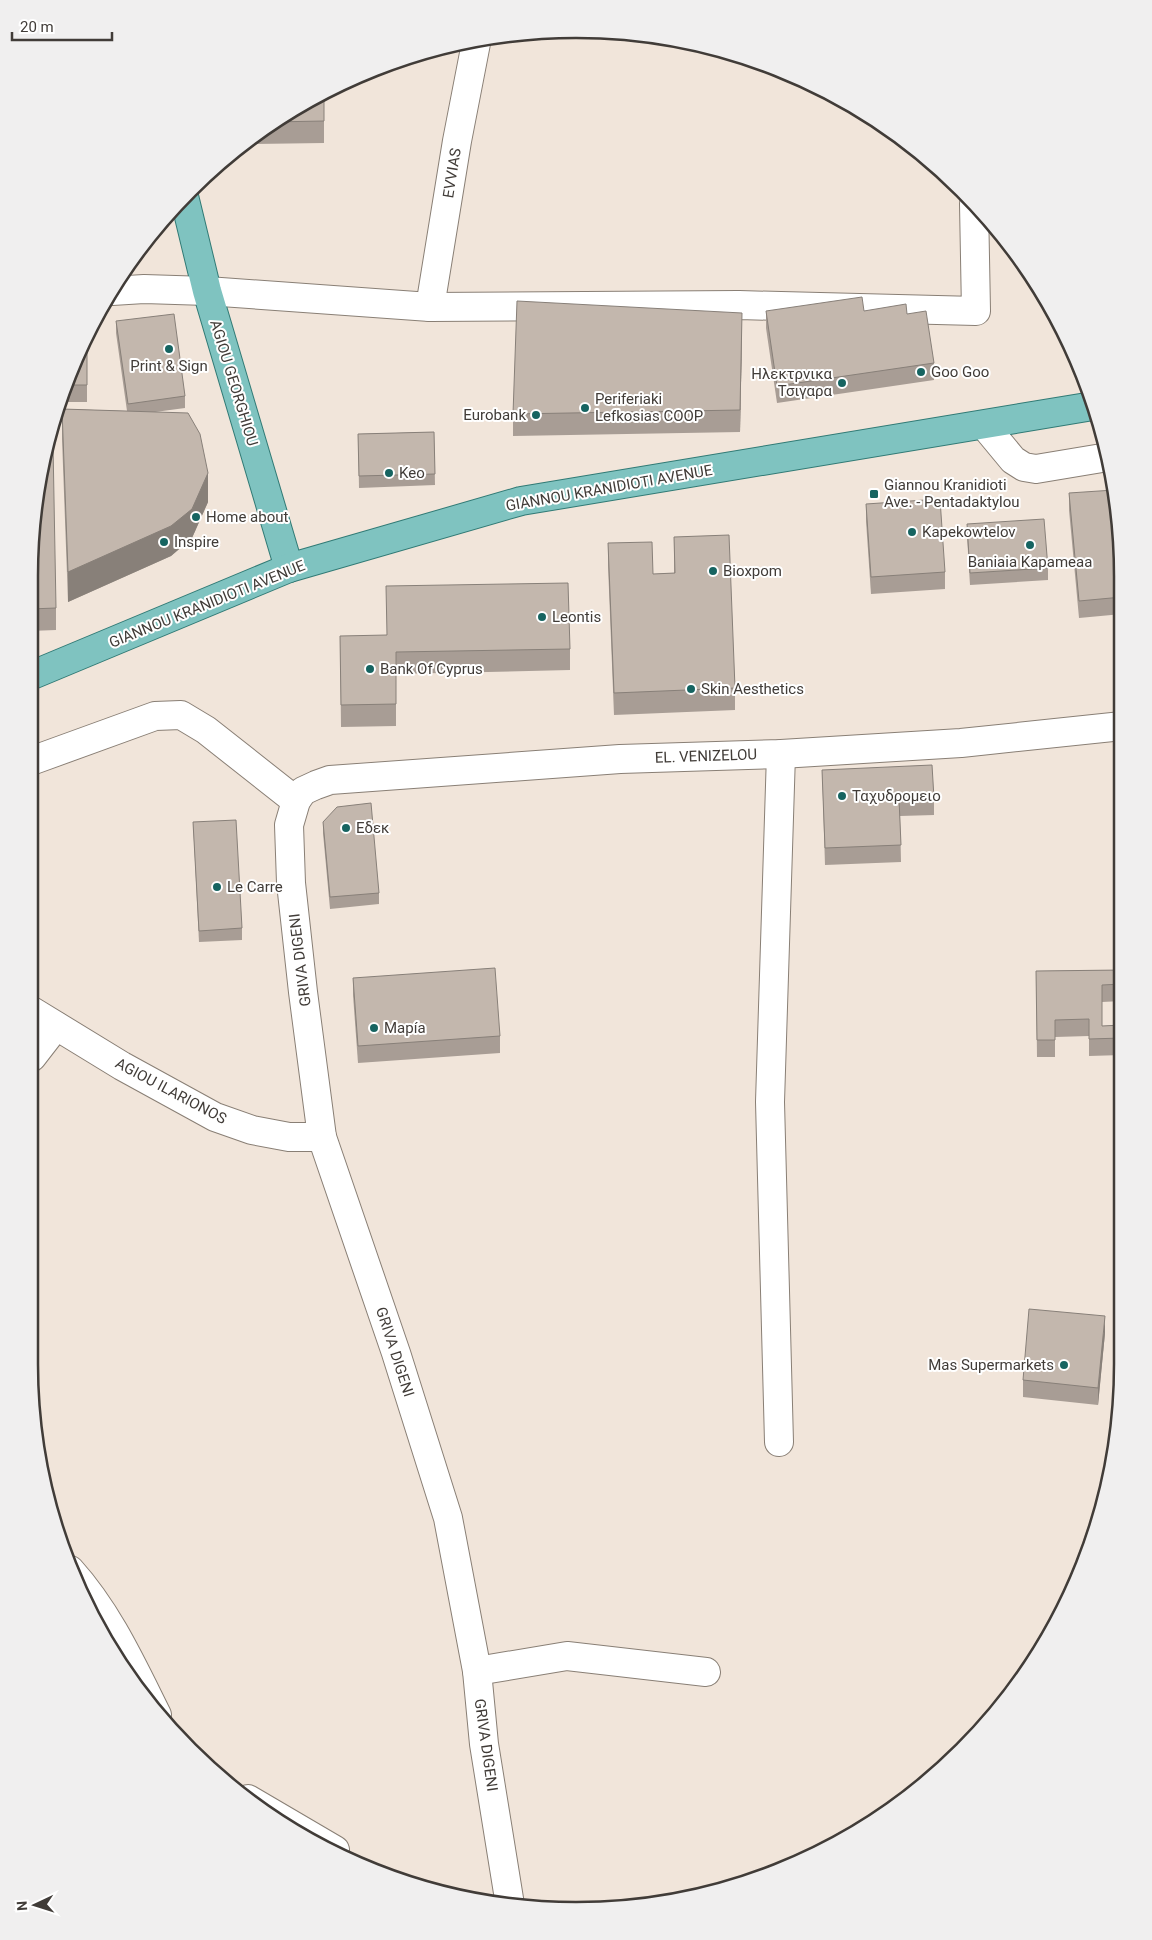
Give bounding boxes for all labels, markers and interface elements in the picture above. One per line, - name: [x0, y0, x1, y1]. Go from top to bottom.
- scale bar: [12, 10, 112, 42]
- text: 20 m: [20, 18, 54, 36]
- street label: EVVIAS: [439, 147, 465, 199]
- street label: AGIOU GEORGHIOU: [206, 318, 262, 448]
- marker: Print & Sign: [163, 343, 175, 355]
- place label: Print & Sign: [130, 357, 208, 375]
- place label: Goo Goo: [931, 363, 989, 381]
- place label: Ηλεκτρνικα Τσιγαρα: [751, 365, 833, 400]
- marker: Goo Goo: [915, 366, 927, 378]
- marker: Ηλεκτρνικα Τσιγαρα: [836, 377, 848, 389]
- place label: Periferiaki Lefkosias COOP: [595, 390, 703, 425]
- marker: Periferiaki Lefkosias COOP: [579, 402, 591, 414]
- place label: Eurobank: [463, 406, 526, 424]
- marker: Eurobank: [530, 409, 542, 421]
- street label: GIANNOU KRANIDIOTI AVENUE: [504, 461, 714, 515]
- place label: Keo: [399, 464, 425, 482]
- marker: Keo: [383, 467, 395, 479]
- place label: Giannou Kranidioti Ave. - Pentadaktylou: [884, 476, 1019, 511]
- marker: Giannou Kranidioti Ave. - Pentadaktylou: [868, 488, 880, 500]
- place label: Home about: [206, 508, 288, 526]
- marker: Home about: [190, 511, 202, 523]
- place label: Kapekowtelov: [922, 523, 1016, 541]
- marker: Kapekowtelov: [906, 526, 918, 538]
- place label: Inspire: [174, 533, 219, 551]
- marker: Inspire: [158, 536, 170, 548]
- marker: Baniaia Kapameaa: [1024, 539, 1036, 551]
- place label: Baniaia Kapameaa: [968, 553, 1092, 571]
- street label: GIANNOU KRANIDIOTI AVENUE: [106, 556, 308, 652]
- place label: Bioxpom: [723, 562, 782, 580]
- marker: Bioxpom: [707, 565, 719, 577]
- place label: Leontis: [552, 608, 601, 626]
- marker: Leontis: [536, 611, 548, 623]
- place label: Bank Of Cyprus: [380, 660, 483, 678]
- marker: Bank Of Cyprus: [364, 663, 376, 675]
- place label: Skin Aesthetics: [701, 680, 804, 698]
- marker: Skin Aesthetics: [685, 683, 697, 695]
- street label: EL. VENIZELOU: [655, 745, 757, 767]
- place label: Ταχυδρομειο: [852, 787, 941, 805]
- marker: Ταχυδρομειο: [836, 790, 848, 802]
- place label: Εδεκ: [356, 819, 389, 837]
- marker: Εδεκ: [340, 822, 352, 834]
- place label: Le Carre: [227, 878, 283, 896]
- marker: Le Carre: [211, 881, 223, 893]
- street label: GRIVA DIGENI: [285, 913, 315, 1007]
- place label: Mapía: [384, 1019, 426, 1037]
- marker: Mapía: [368, 1022, 380, 1034]
- street label: AGIOU ILARIONOS: [112, 1054, 230, 1128]
- street label: GRIVA DIGENI: [372, 1305, 418, 1399]
- place label: Mas Supermarkets: [928, 1356, 1054, 1374]
- marker: Mas Supermarkets: [1058, 1359, 1070, 1371]
- street label: GRIVA DIGENI: [471, 1697, 501, 1793]
- north arrow: [10, 1880, 60, 1930]
- text: N: [14, 1900, 30, 1911]

